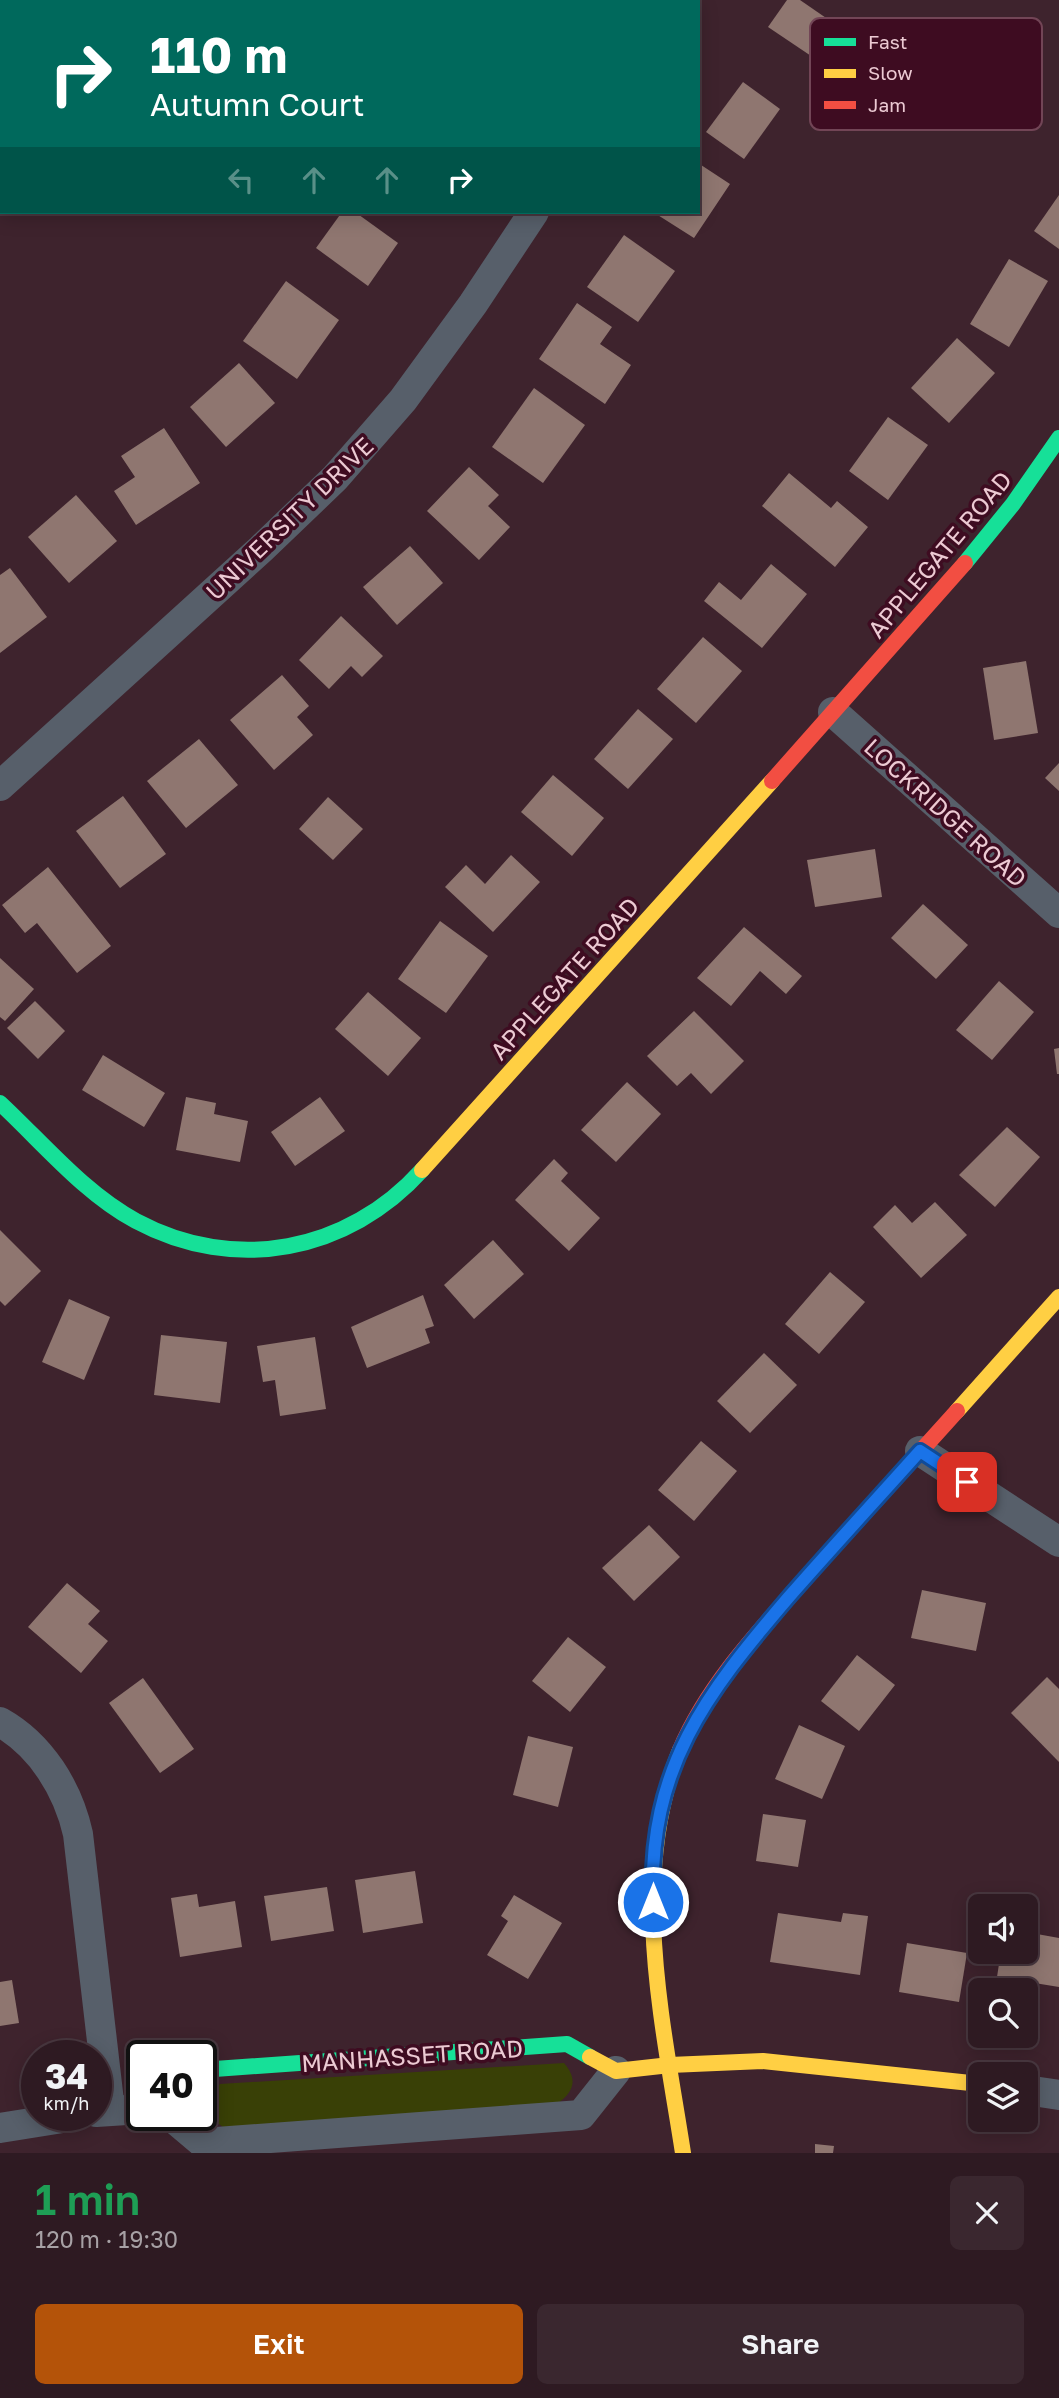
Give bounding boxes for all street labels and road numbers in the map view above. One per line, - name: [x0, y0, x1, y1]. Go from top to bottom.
- street label: UNIVERSITY DRIVE: [199, 431, 379, 605]
- street label: APPLEGATE ROAD: [861, 465, 1017, 643]
- street label: LOCKRIDGE ROAD: [859, 732, 1033, 892]
- street label: APPLEGATE ROAD: [484, 891, 644, 1065]
- street label: MANHASSET ROAD: [300, 2033, 524, 2077]

